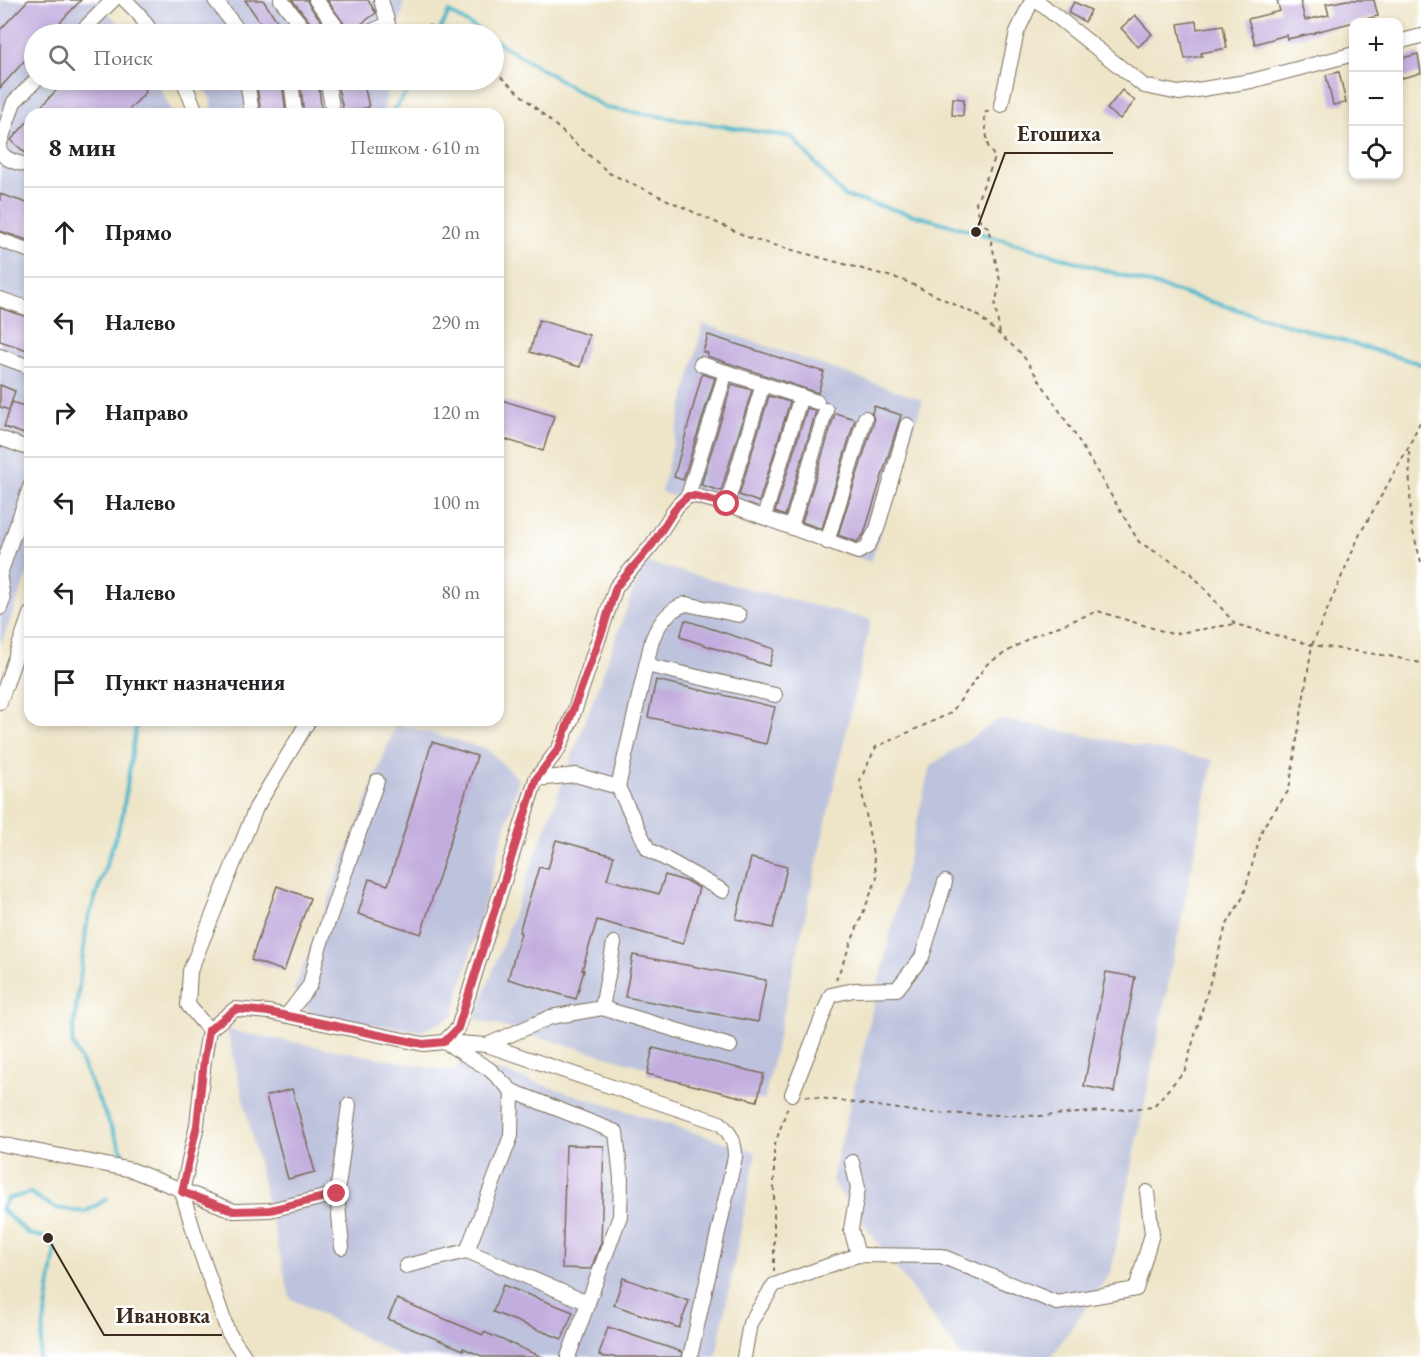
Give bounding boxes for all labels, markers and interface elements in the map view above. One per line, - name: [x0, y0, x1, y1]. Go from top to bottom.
- map controls: [1349, 18, 1403, 180]
- button: +: [1349, 18, 1403, 72]
- search box: [24, 24, 504, 90]
- icon: search: [45, 41, 78, 74]
- text: Поиск: [93, 43, 153, 72]
- button: −: [1349, 72, 1403, 126]
- callout: Егошиха: [1005, 113, 1113, 153]
- text: Егошиха: [1017, 119, 1101, 148]
- button: locate: [1349, 126, 1403, 180]
- text: 8 мин: [48, 130, 116, 164]
- text: Пешком · 610 m: [350, 134, 480, 160]
- icon: ahead: [48, 216, 81, 249]
- text: Прямо: [105, 218, 172, 247]
- text: 20 m: [441, 219, 480, 245]
- icon: left: [48, 306, 81, 339]
- text: Налево: [105, 308, 175, 337]
- text: 290 m: [432, 309, 480, 335]
- icon: right: [48, 396, 81, 429]
- text: Направо: [105, 398, 188, 427]
- text: 120 m: [432, 399, 480, 425]
- icon: left: [48, 486, 81, 519]
- text: Налево: [105, 488, 175, 517]
- text: 100 m: [432, 489, 480, 515]
- route start: [713, 490, 739, 516]
- icon: left: [48, 576, 81, 609]
- text: Налево: [105, 578, 175, 607]
- text: 80 m: [441, 579, 480, 605]
- icon: arrive: [48, 666, 81, 699]
- text: Пункт назначения: [105, 668, 285, 697]
- route end: [323, 1180, 349, 1206]
- callout: Ивановка: [104, 1295, 222, 1335]
- text: Ивановка: [116, 1301, 211, 1330]

